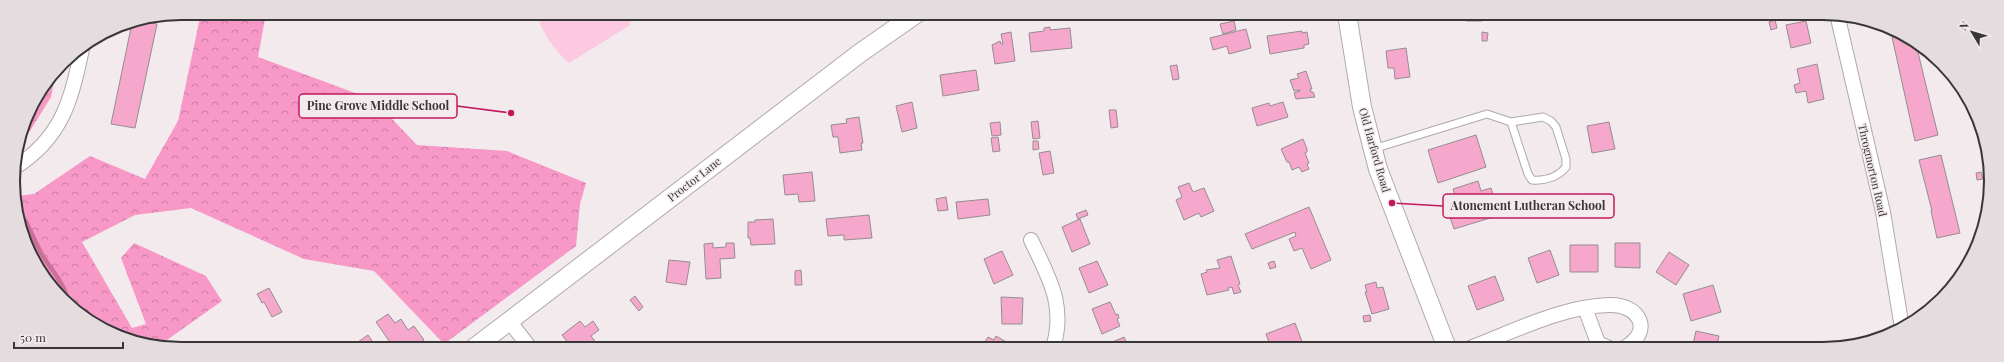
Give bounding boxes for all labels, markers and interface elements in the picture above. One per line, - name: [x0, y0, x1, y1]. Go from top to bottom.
- north arrow: [1952, 12, 1992, 52]
- text: N: [1955, 18, 1972, 33]
- callout: Pine Grove Middle School: [299, 94, 457, 118]
- text: Pine Grove Middle School: [307, 97, 449, 113]
- street label: Old Harford Road: [1356, 106, 1394, 195]
- street label: Throgmorton Road: [1855, 122, 1891, 218]
- street label: Proctor Lane: [664, 153, 724, 205]
- callout: Atonement Lutheran School: [1443, 194, 1614, 218]
- text: Atonement Lutheran School: [1450, 197, 1606, 213]
- scale bar: [14, 324, 123, 350]
- text: 50 m: [20, 329, 46, 345]

